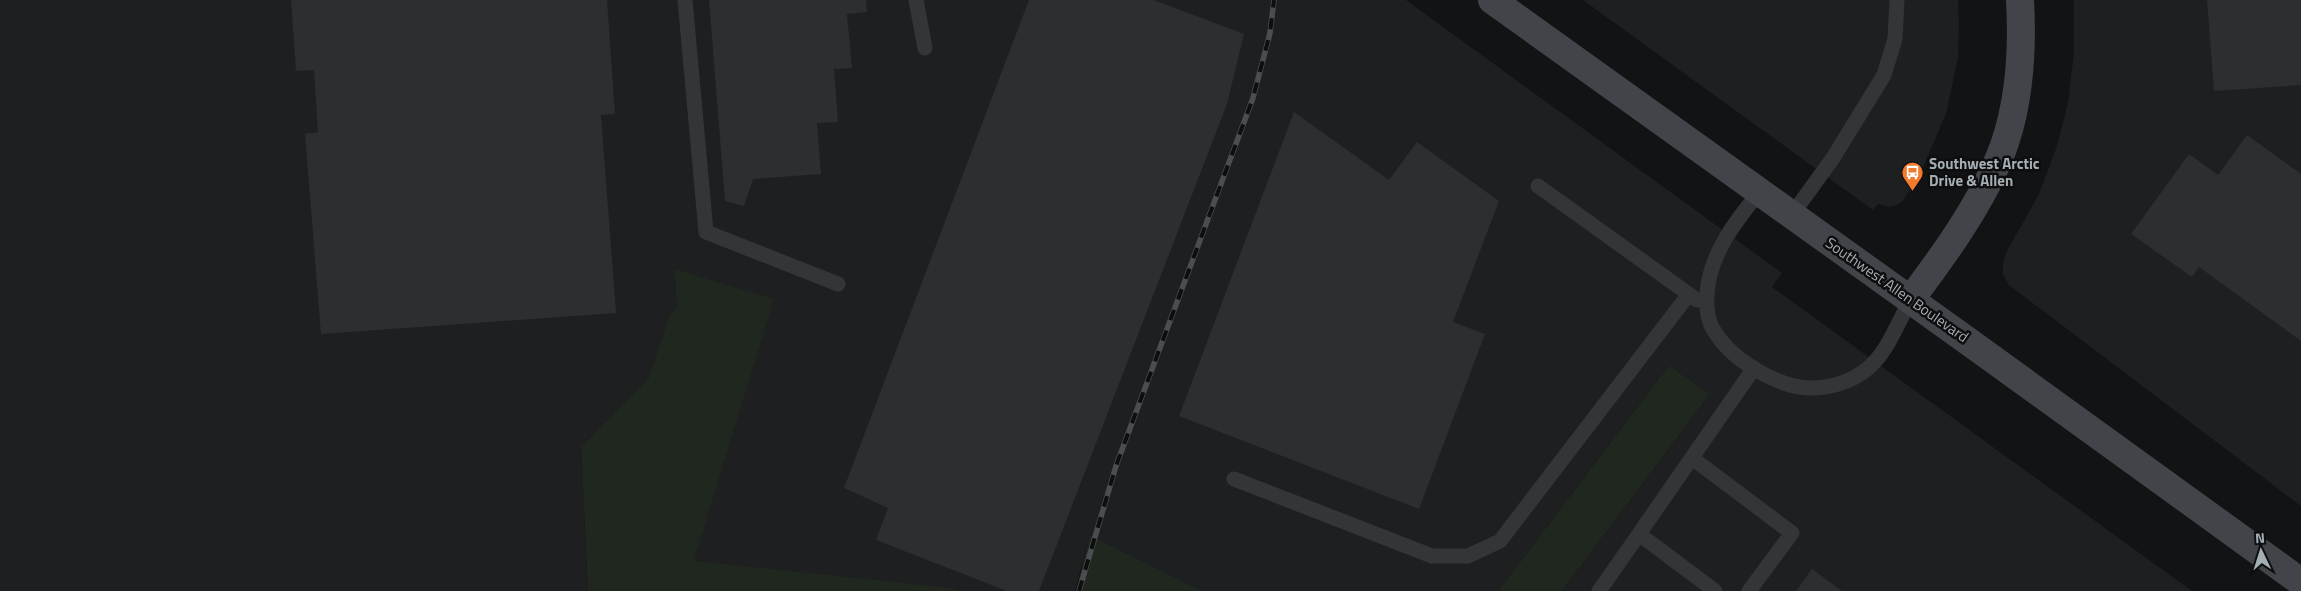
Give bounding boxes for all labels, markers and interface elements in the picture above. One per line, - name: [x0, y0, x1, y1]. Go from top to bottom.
- place label: Southwest Arctic Drive & Allen: [1929, 152, 2040, 192]
- bus stop icon: Southwest Arctic Drive & Allen: [1901, 161, 1925, 192]
- street label: Southwest Allen Boulevard: [1821, 231, 1974, 348]
- north arrow: [2236, 526, 2286, 576]
- text: N: [2254, 527, 2266, 548]

